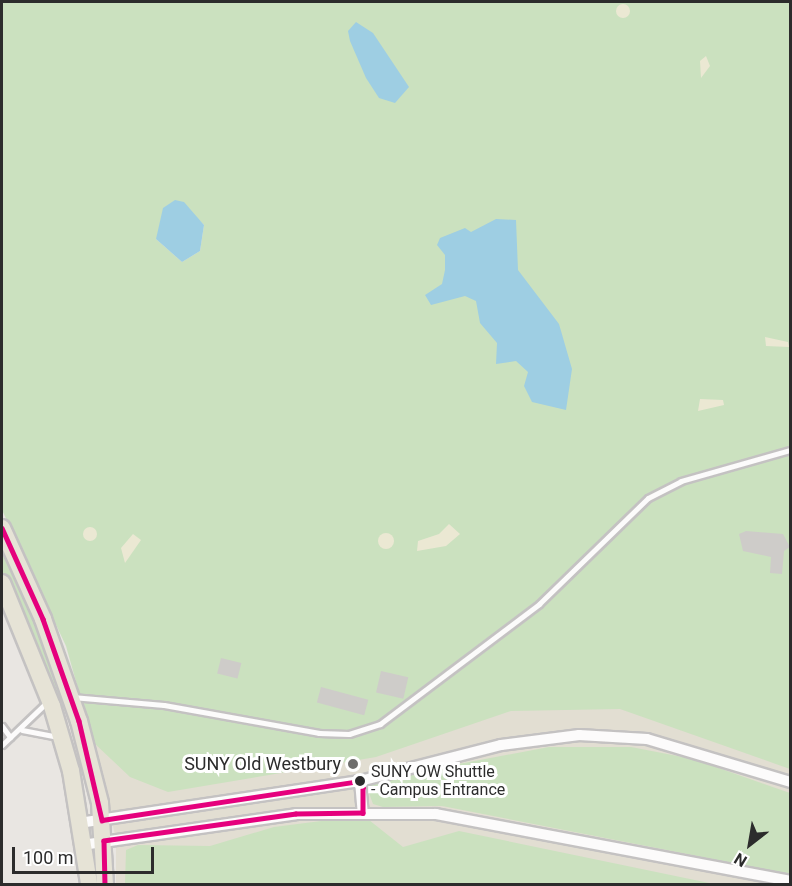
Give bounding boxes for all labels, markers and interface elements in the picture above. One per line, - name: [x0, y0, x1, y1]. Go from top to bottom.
- place label: SUNY Old Westbury: [184, 753, 341, 775]
- marker: SUNY Old Westbury: [346, 757, 360, 771]
- place label: SUNY OW Shuttle - Campus Entrance: [371, 762, 505, 800]
- marker: SUNY OW Shuttle - Campus Entrance: [354, 775, 366, 787]
- north arrow: [720, 814, 780, 874]
- scale bar: [15, 835, 158, 873]
- text: 100 m: [23, 847, 74, 868]
- text: N: [731, 849, 750, 871]

